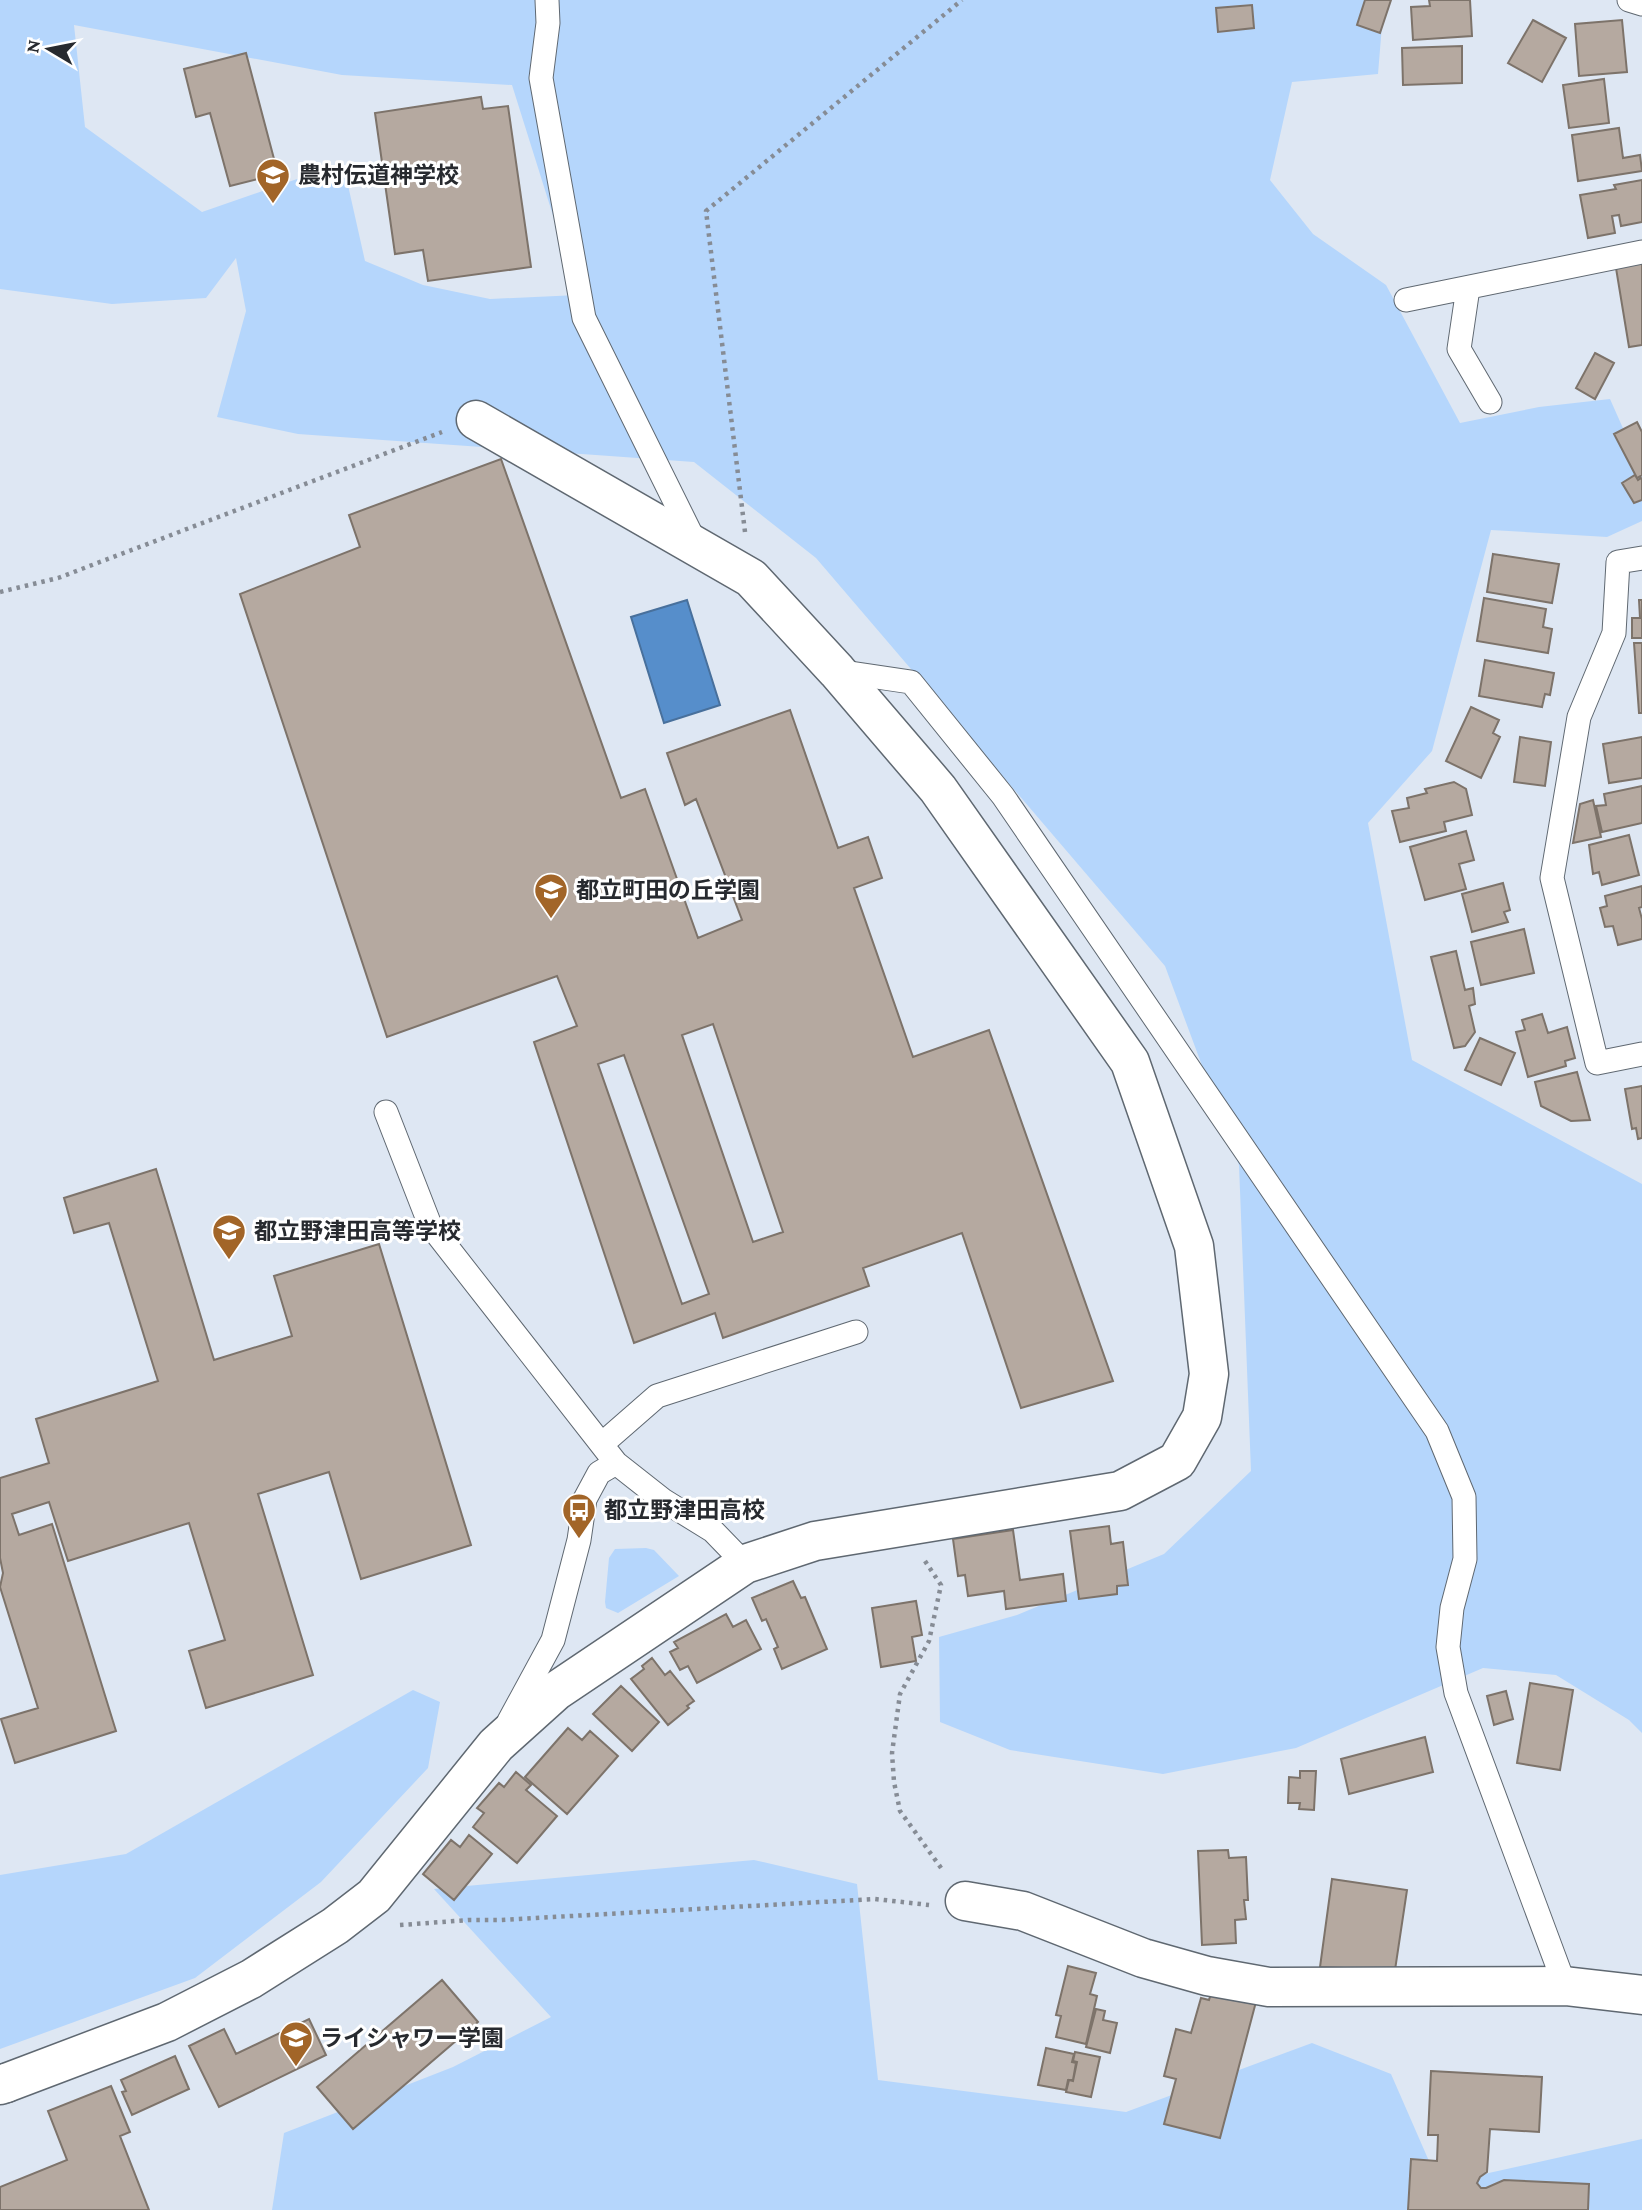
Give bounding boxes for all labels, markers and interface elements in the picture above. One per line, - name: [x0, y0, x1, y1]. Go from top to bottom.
- north arrow: [14, 14, 84, 84]
- text: N: [21, 38, 44, 54]
- school or university icon: 農村伝道神学校: [254, 156, 292, 205]
- place label: 農村伝道神学校: [298, 162, 459, 188]
- school or university icon: 都立町田の丘学園: [532, 871, 570, 920]
- place label: 都立町田の丘学園: [576, 877, 760, 903]
- school or university icon: 都立野津田高等学校: [210, 1212, 248, 1261]
- place label: 都立野津田高等学校: [254, 1218, 461, 1244]
- bus stop icon: 都立野津田高校: [560, 1491, 598, 1540]
- place label: 都立野津田高校: [604, 1497, 765, 1523]
- school or university icon: ライシャワー学園: [277, 2019, 315, 2068]
- place label: ライシャワー学園: [320, 2025, 504, 2051]

